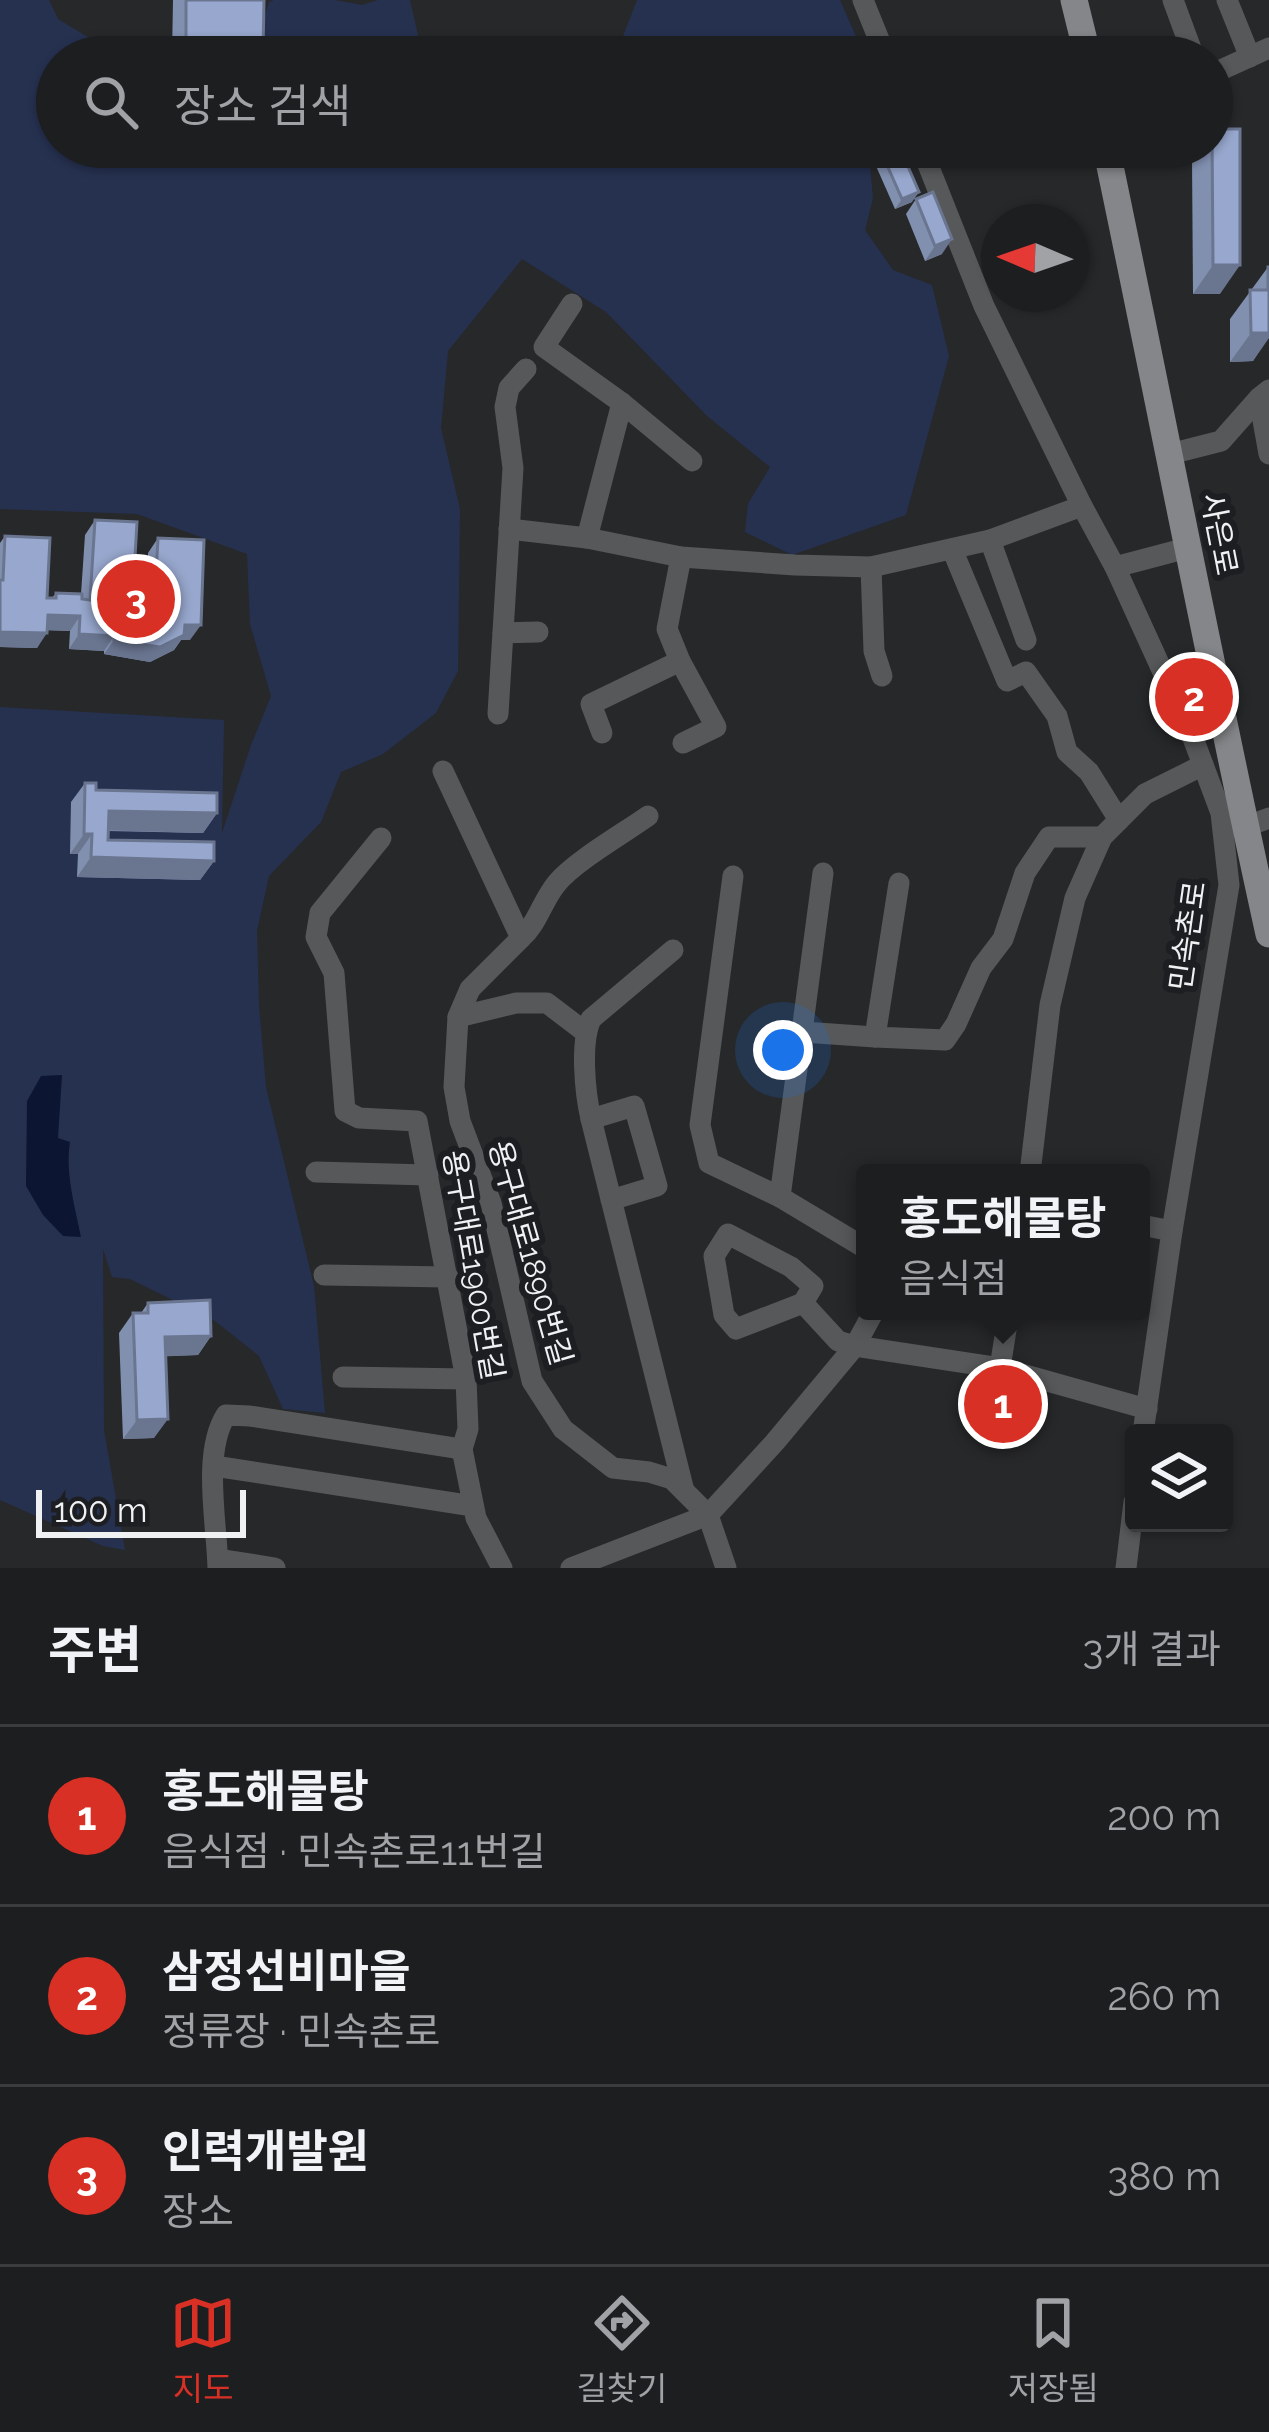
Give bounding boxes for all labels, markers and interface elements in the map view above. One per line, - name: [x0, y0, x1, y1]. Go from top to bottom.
- search box: [36, 36, 1233, 168]
- icon: search: [78, 69, 144, 135]
- text: 장소 검색: [174, 80, 351, 133]
- north arrow: [981, 204, 1089, 312]
- street label: 사은로: [1194, 490, 1245, 578]
- pin: 3: [97, 554, 175, 644]
- pin: 2: [1155, 652, 1233, 742]
- street label: 민속촌로: [1162, 879, 1213, 993]
- your location: [753, 1020, 813, 1080]
- street label: 용구대로1890번길: [482, 1136, 579, 1369]
- street label: 용구대로1900번길: [436, 1147, 511, 1383]
- popup: [856, 1164, 1150, 1320]
- text: 홍도해물탕: [899, 1192, 1107, 1245]
- text: 음식점: [899, 1255, 1007, 1301]
- pin: 1: [964, 1359, 1042, 1449]
- map controls: [1125, 1424, 1233, 1532]
- button: layers: [1125, 1424, 1233, 1532]
- scale bar: [36, 1484, 246, 1537]
- text: 100 m: [54, 1491, 147, 1530]
- text: 주변: [48, 1620, 142, 1680]
- text: 3개 결과: [1083, 1626, 1221, 1672]
- text: 홍도해물탕: [162, 1765, 369, 1818]
- text: 1: [77, 1793, 97, 1839]
- text: 200 m: [1107, 1793, 1221, 1839]
- text: 음식점 · 민속촌로11번길: [162, 1828, 546, 1874]
- text: 삼정선비마을: [162, 1945, 410, 1998]
- text: 2: [76, 1973, 98, 2019]
- text: 260 m: [1108, 1973, 1221, 2019]
- text: 정류장 · 민속촌로: [162, 2008, 440, 2054]
- text: 인력개발원: [162, 2125, 369, 2178]
- text: 3: [76, 2153, 98, 2199]
- text: 380 m: [1107, 2153, 1221, 2199]
- text: 장소: [162, 2188, 234, 2234]
- tab: 지도: [170, 2290, 236, 2410]
- tab: 길찾기: [576, 2290, 667, 2410]
- tab: 저장됨: [1008, 2290, 1099, 2410]

